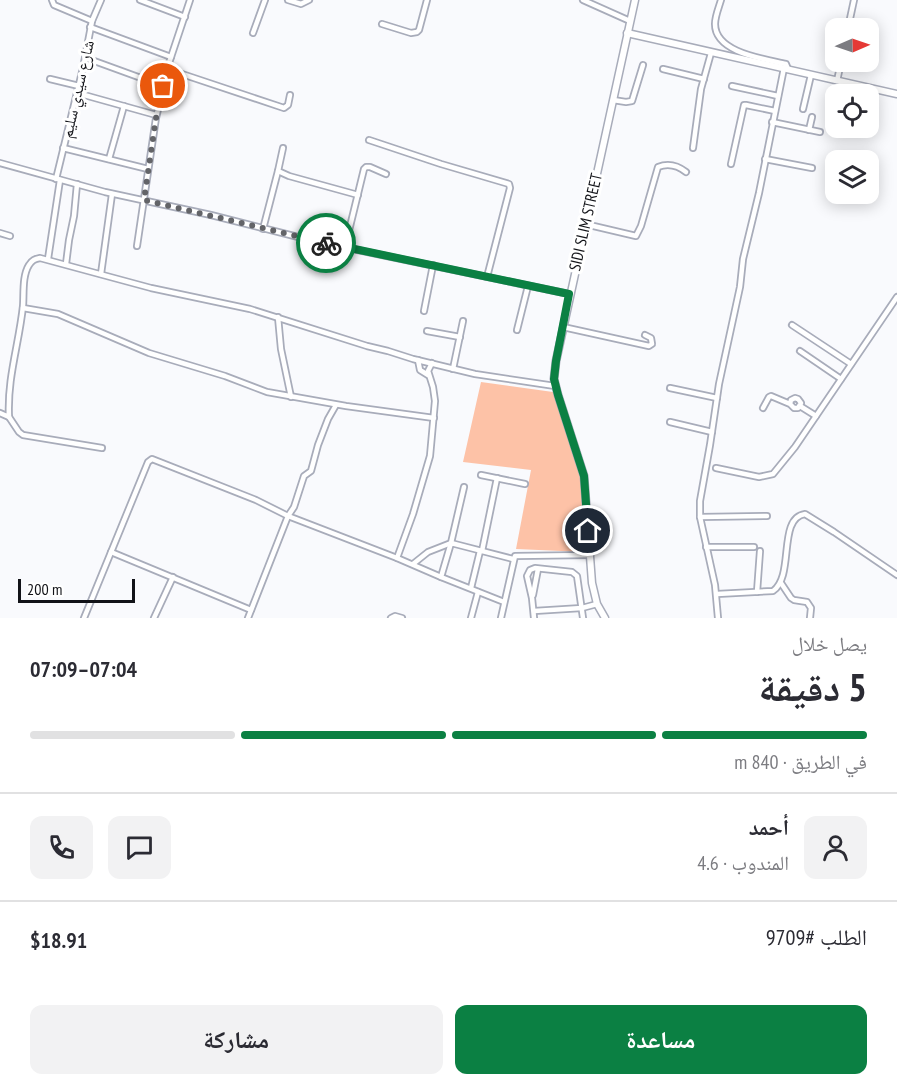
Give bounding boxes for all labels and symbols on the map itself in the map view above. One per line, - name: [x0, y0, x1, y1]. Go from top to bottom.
- north arrow: [825, 18, 879, 72]
- street label: شارع سيدي سليم: [56, 38, 101, 140]
- pin: [137, 60, 188, 111]
- street label: SIDI SLIM STREET: [564, 171, 606, 273]
- courier: [296, 213, 356, 273]
- pin: [562, 505, 613, 556]
- scale bar: [18, 576, 135, 604]

